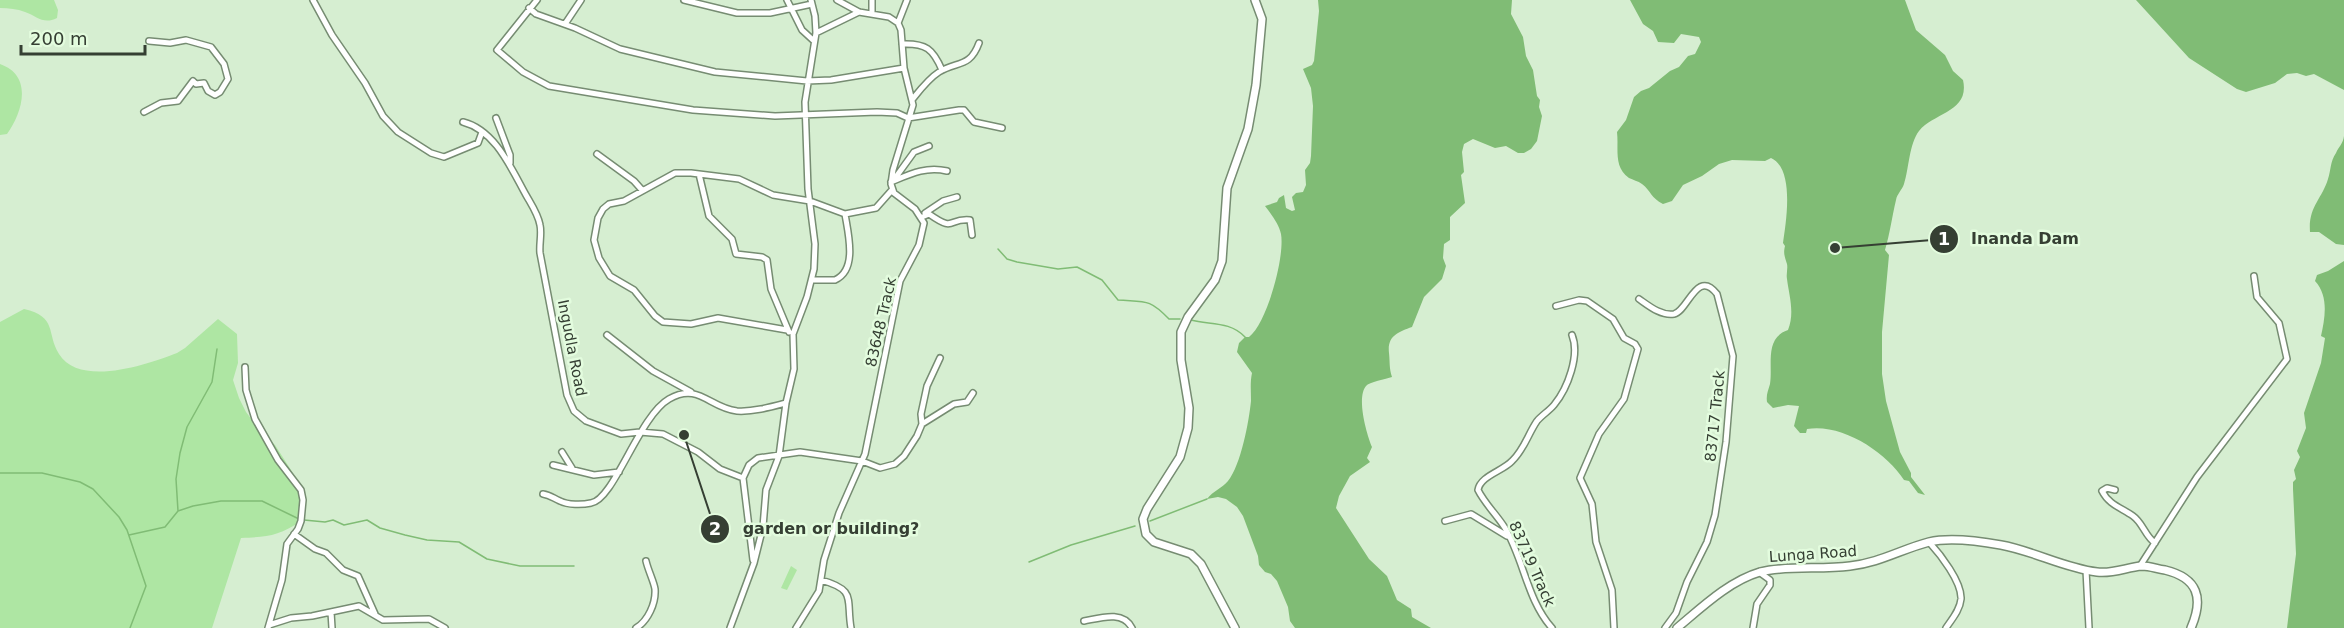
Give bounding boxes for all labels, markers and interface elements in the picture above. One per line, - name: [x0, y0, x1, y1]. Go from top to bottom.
- scale bar: [21, 18, 146, 56]
- text: 200 m: [30, 28, 88, 49]
- callout: Inanda Dam: [1929, 222, 2091, 256]
- text: 1: [1938, 228, 1950, 249]
- text: Inanda Dam: [1971, 229, 2079, 248]
- street label: 83648 Track: [862, 275, 900, 369]
- street label: Ingudla Road: [554, 298, 590, 398]
- street label: 83717 Track: [1701, 369, 1729, 463]
- callout: garden or building?: [700, 512, 931, 546]
- text: 2: [709, 518, 721, 539]
- street label: 83719 Track: [1505, 518, 1559, 610]
- text: garden or building?: [743, 519, 919, 538]
- street label: Lunga Road: [1768, 542, 1858, 566]

